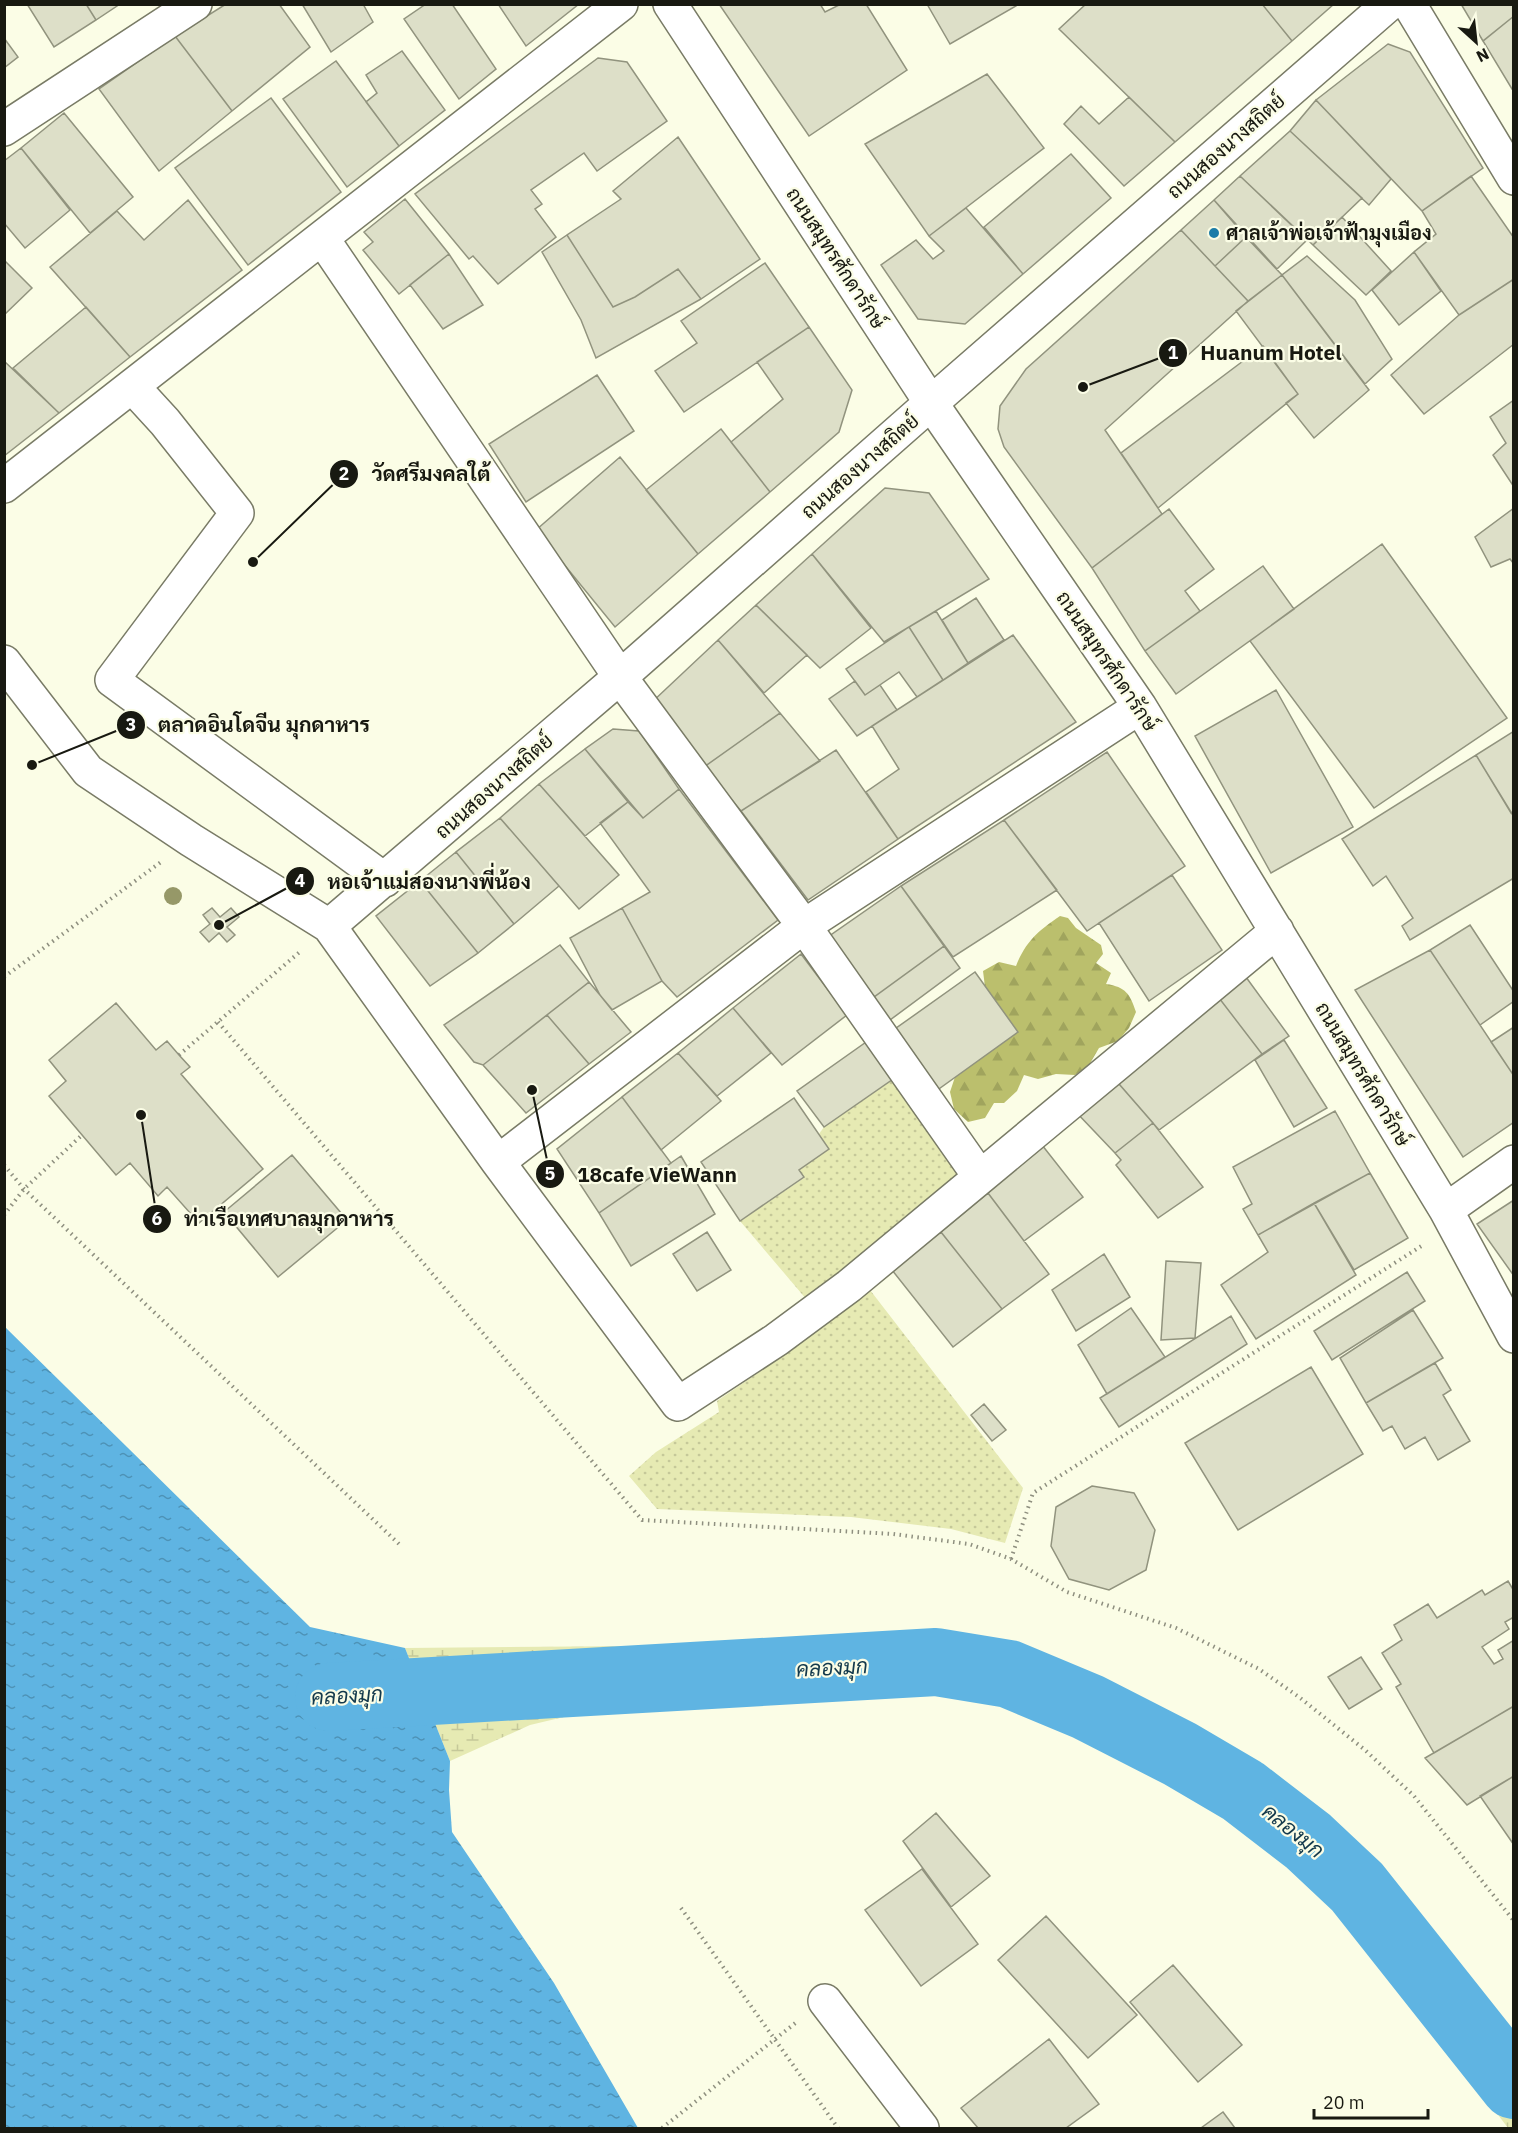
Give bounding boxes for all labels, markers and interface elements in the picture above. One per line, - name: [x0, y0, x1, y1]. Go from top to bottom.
- north arrow: [1446, 12, 1506, 72]
- text: N: [1473, 44, 1493, 67]
- street label: ถนนสองนางสถิตย์: [1161, 87, 1290, 204]
- street label: ถนนสมุทรศักดารักษ์: [780, 182, 893, 335]
- place label: ศาลเจ้าพ่อเจ้าฟ้ามุงเมือง: [1226, 219, 1432, 248]
- marker: ศาลเจ้าพ่อเจ้าฟ้ามุงเมือง: [1207, 226, 1221, 240]
- callout: Huanum Hotel: [1158, 333, 1354, 372]
- text: Huanum Hotel: [1200, 338, 1342, 366]
- text: 1: [1168, 341, 1179, 364]
- street label: ถนนสองนางสถิตย์: [795, 407, 924, 524]
- callout: วัดศรีมงคลใต้: [329, 455, 502, 494]
- text: วัดศรีมงคลใต้: [372, 459, 491, 487]
- text: 2: [339, 462, 349, 485]
- street label: ถนนสมุทรศักดารักษ์: [1050, 585, 1165, 737]
- callout: ตลาดอินโดจีน มุกดาหาร: [116, 705, 382, 744]
- text: ตลาดอินโดจีน มุกดาหาร: [158, 710, 370, 740]
- text: 3: [126, 713, 136, 736]
- street label: ถนนสองนางสถิตย์: [429, 727, 558, 844]
- callout: หอเจ้าแม่สองนางพี่น้อง: [285, 862, 543, 901]
- text: หอเจ้าแม่สองนางพี่น้อง: [327, 862, 531, 895]
- text: 4: [295, 869, 306, 892]
- street label: ถนนสมุทรศักดารักษ์: [1309, 997, 1417, 1152]
- callout: 18cafe VieWann: [535, 1155, 749, 1194]
- text: 18cafe VieWann: [577, 1160, 737, 1188]
- text: 5: [545, 1162, 556, 1185]
- callout: ท่าเรือเทศบาลมุกดาหาร: [142, 1199, 406, 1238]
- text: ท่าเรือเทศบาลมุกดาหาร: [184, 1204, 394, 1234]
- text: 6: [152, 1207, 163, 1230]
- water label: คลองมุก: [795, 1651, 869, 1684]
- water label: คลองมุก: [310, 1679, 384, 1712]
- water label: คลองมุก: [1256, 1797, 1330, 1864]
- scale bar: [1314, 2082, 1428, 2120]
- text: 20 m: [1323, 2091, 1365, 2114]

